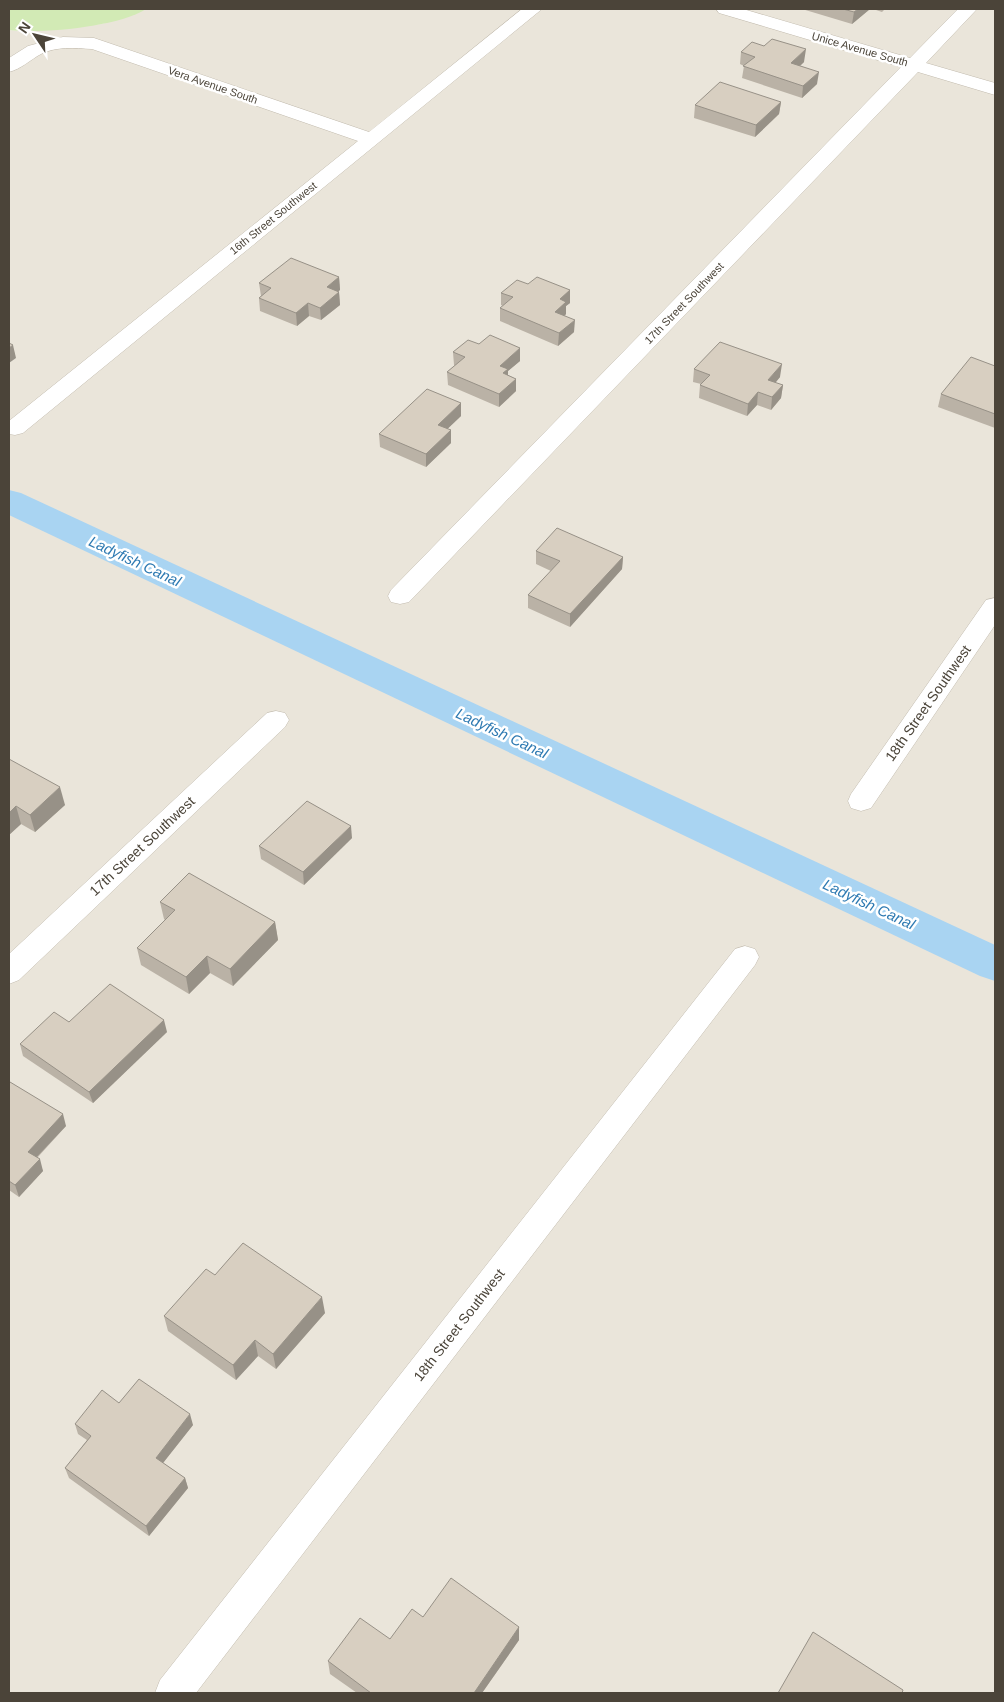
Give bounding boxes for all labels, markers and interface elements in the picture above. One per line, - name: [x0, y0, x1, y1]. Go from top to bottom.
- north arrow: [10, 10, 60, 60]
- text: N: [15, 19, 34, 36]
- street label: Unice Avenue South: [811, 30, 909, 68]
- street label: Vera Avenue South: [167, 64, 259, 106]
- street label: 16th Street Southwest: [227, 179, 319, 257]
- street label: 17th Street Southwest: [642, 260, 726, 346]
- water label: Ladyfish Canal: [86, 532, 184, 590]
- street label: 18th Street Southwest: [882, 642, 974, 764]
- water label: Ladyfish Canal: [453, 704, 551, 762]
- street label: 17th Street Southwest: [86, 793, 198, 899]
- water label: Ladyfish Canal: [820, 875, 918, 933]
- street label: 18th Street Southwest: [410, 1266, 508, 1384]

